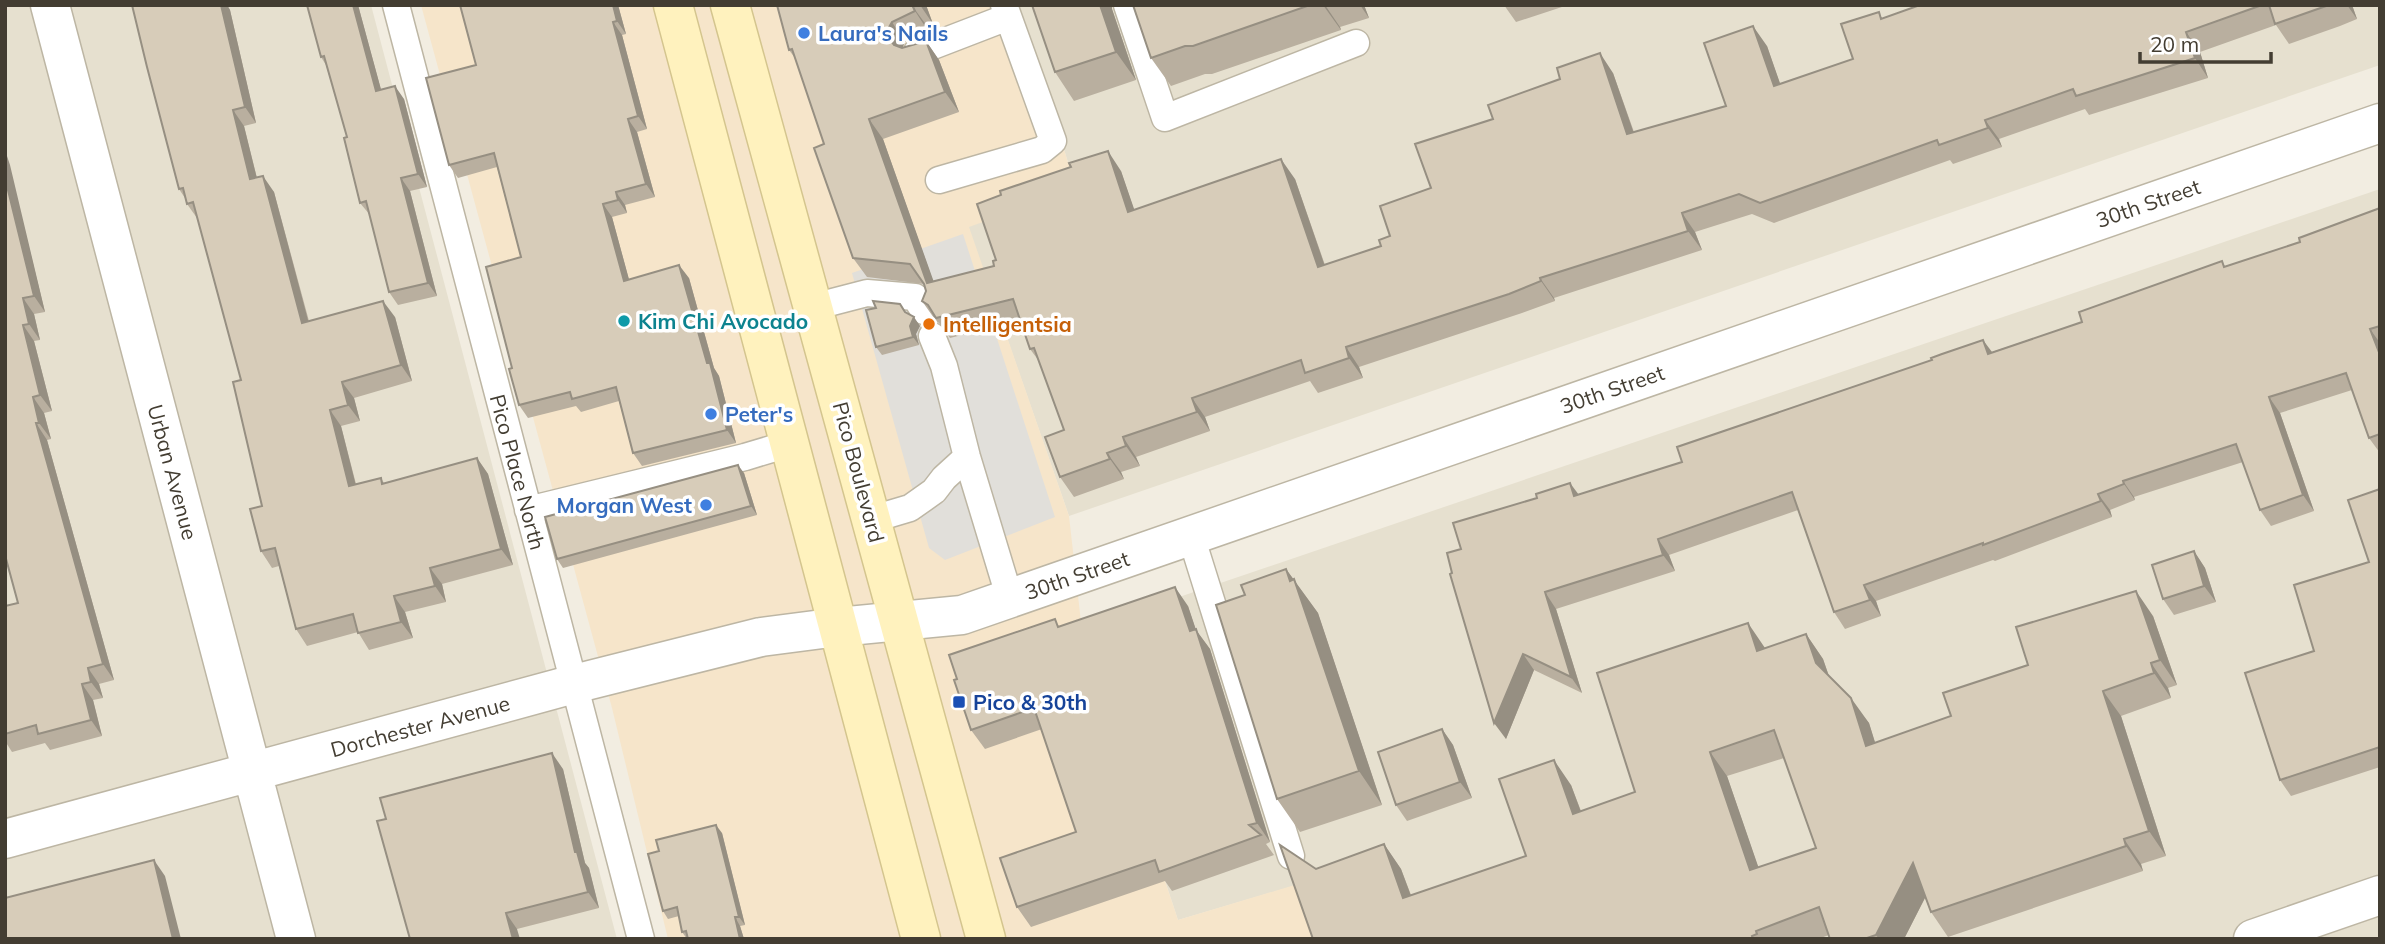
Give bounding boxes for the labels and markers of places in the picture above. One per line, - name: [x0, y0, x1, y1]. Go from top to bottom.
- place label: Laura's Nails: [818, 20, 948, 46]
- marker: Laura's Nails: [796, 25, 812, 41]
- place label: Kim Chi Avocado: [638, 308, 808, 334]
- place label: Intelligentsia: [943, 311, 1072, 337]
- marker: Kim Chi Avocado: [616, 313, 632, 329]
- marker: Intelligentsia: [921, 316, 937, 332]
- place label: Peter's: [725, 401, 793, 427]
- marker: Peter's: [703, 406, 719, 422]
- place label: Morgan West: [557, 492, 692, 518]
- marker: Morgan West: [698, 497, 714, 513]
- place label: Pico & 30th: [973, 689, 1087, 715]
- marker: Pico & 30th: [951, 694, 967, 710]

